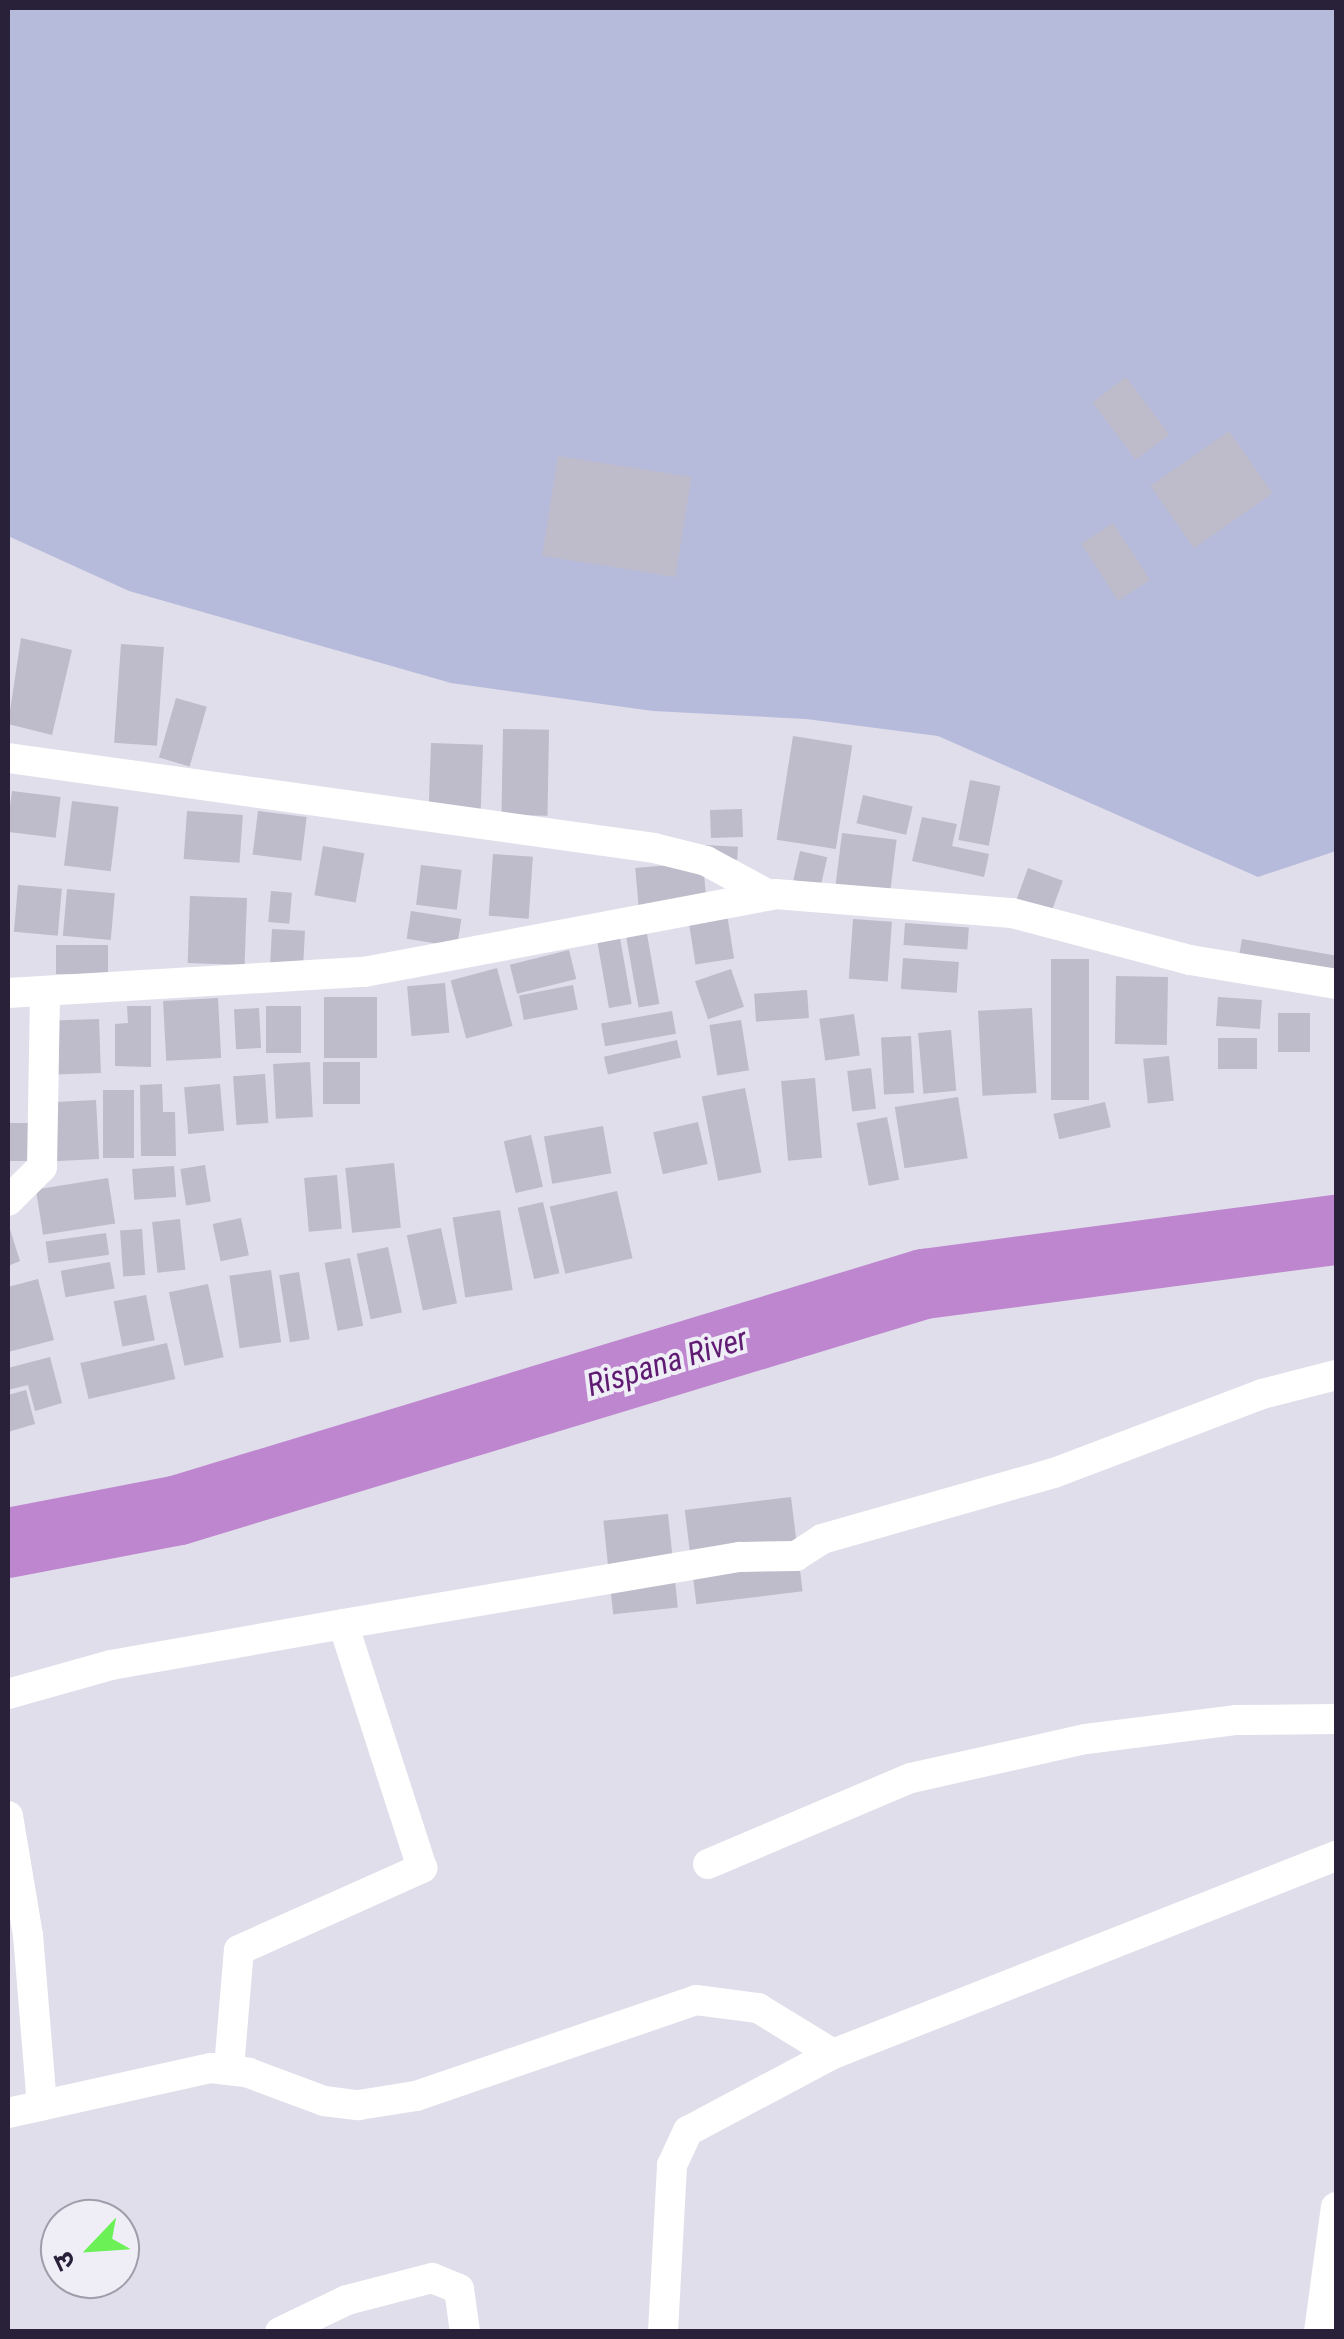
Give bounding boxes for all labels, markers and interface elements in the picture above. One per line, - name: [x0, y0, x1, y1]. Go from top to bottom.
- water label: Rispana River: [582, 1319, 752, 1405]
- north arrow: [40, 2199, 140, 2299]
- text: उ: [46, 2247, 83, 2275]

